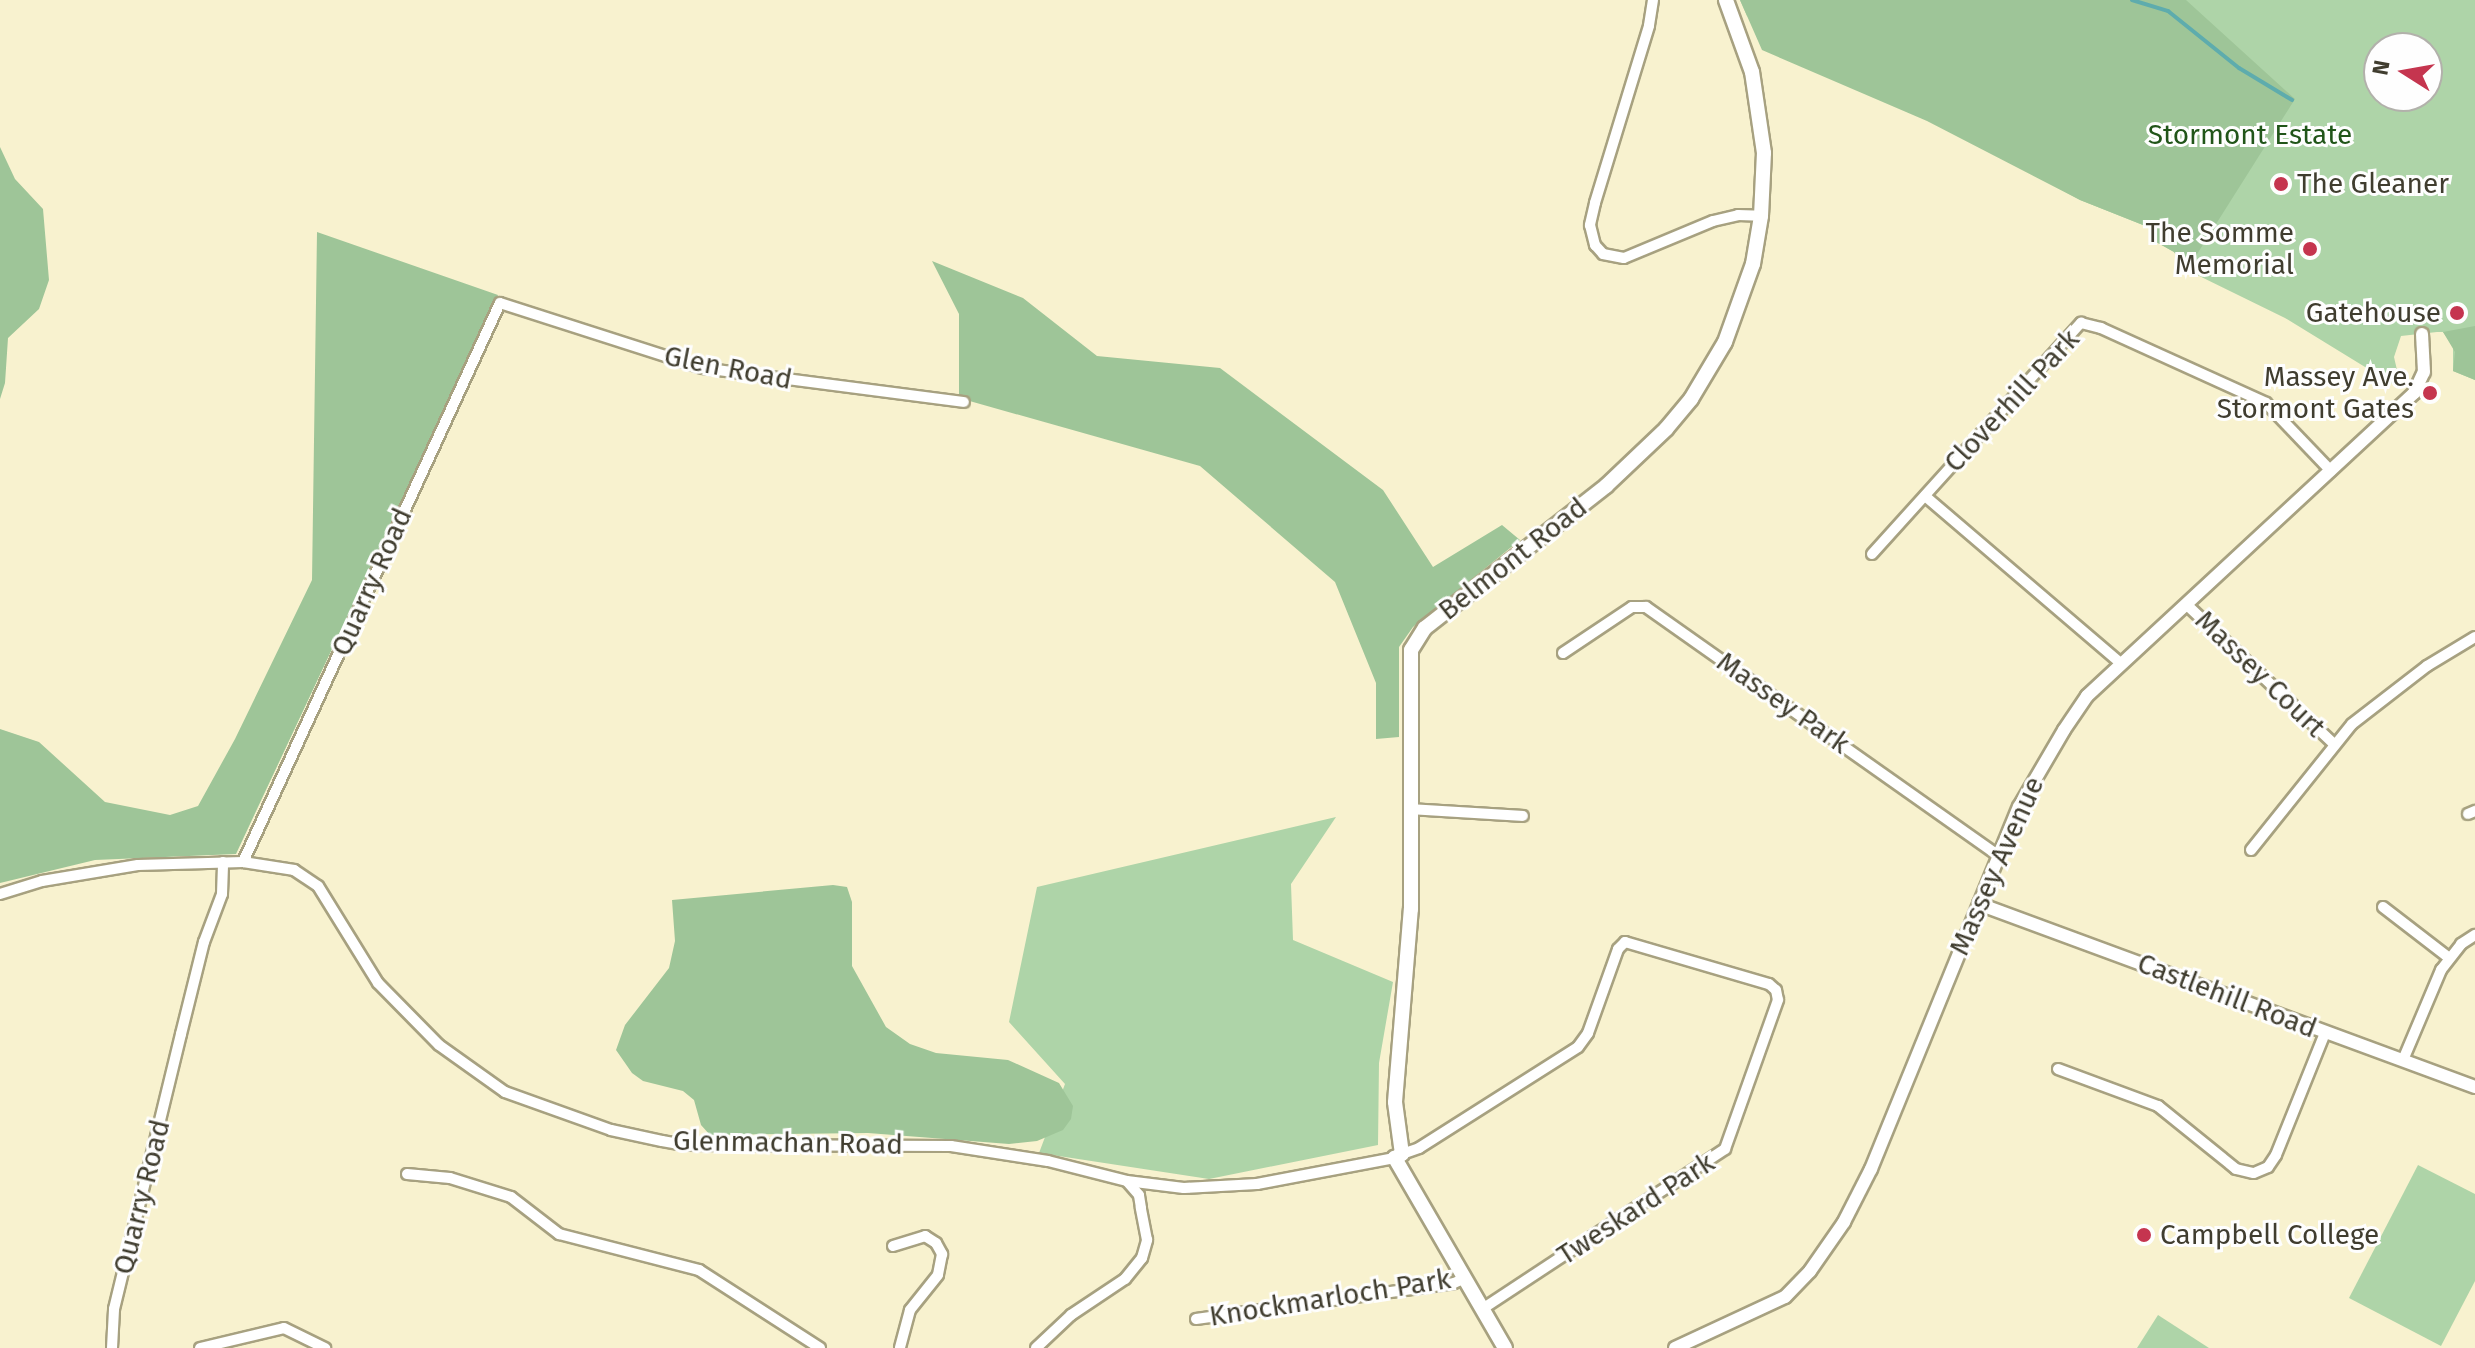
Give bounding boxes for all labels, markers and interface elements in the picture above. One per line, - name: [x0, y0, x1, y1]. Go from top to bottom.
- north arrow: [2363, 32, 2443, 112]
- text: N: [2366, 58, 2396, 77]
- park label: Stormont Estate: [2148, 118, 2352, 152]
- place label: The Gleaner: [2297, 167, 2449, 201]
- marker: The Gleaner: [2272, 175, 2290, 193]
- place label: The Somme Memorial: [2146, 216, 2294, 282]
- marker: The Somme Memorial: [2301, 240, 2319, 258]
- place label: Gatehouse: [2306, 296, 2441, 330]
- marker: Gatehouse: [2448, 304, 2466, 322]
- street label: Cloverhill Park: [1937, 323, 2087, 479]
- street label: Glen Road: [661, 339, 795, 397]
- place label: Massey Ave. Stormont Gates: [2217, 360, 2414, 426]
- marker: Massey Ave. Stormont Gates: [2421, 384, 2439, 402]
- street label: Belmont Road: [1432, 491, 1594, 627]
- street label: Quarry Road: [324, 503, 420, 661]
- street label: Massey Court: [2188, 604, 2332, 744]
- street label: Massey Park: [1710, 645, 1856, 761]
- street label: Massey Avenue: [1943, 772, 2051, 960]
- street label: Castlehill Road: [2133, 946, 2321, 1046]
- street label: Quarry Road: [107, 1116, 177, 1278]
- street label: Glenmachan Road: [673, 1124, 903, 1162]
- street label: Tweskard Park: [1551, 1146, 1721, 1272]
- place label: Campbell College: [2160, 1218, 2379, 1252]
- marker: Campbell College: [2135, 1226, 2153, 1244]
- street label: Knockmarloch Park: [1207, 1262, 1453, 1334]

